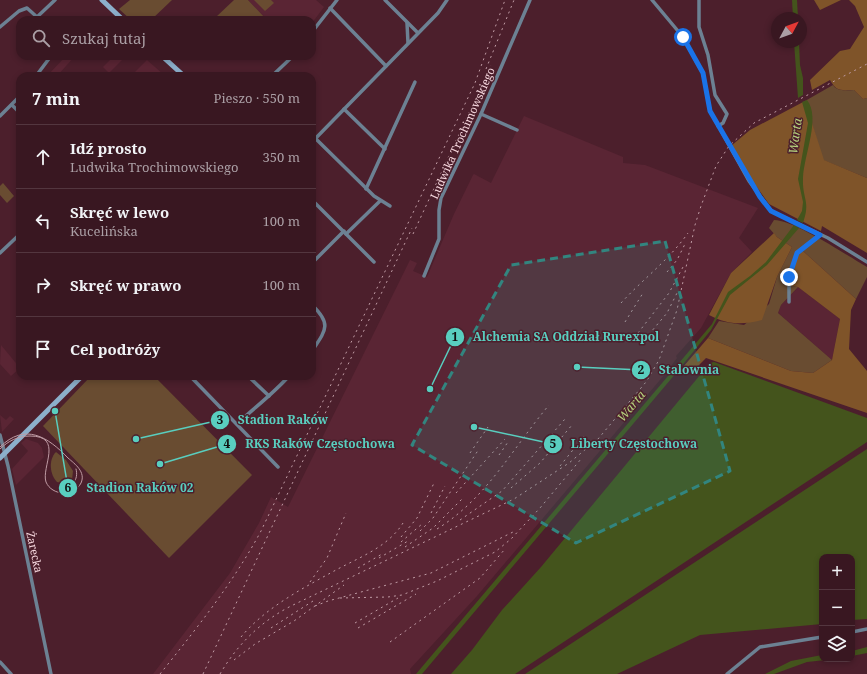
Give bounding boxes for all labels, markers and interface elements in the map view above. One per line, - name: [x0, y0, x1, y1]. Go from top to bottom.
- north arrow: [771, 12, 807, 48]
- search box: [16, 16, 316, 60]
- icon: search: [30, 27, 52, 49]
- text: Szukaj tutaj: [62, 28, 146, 48]
- route start: [674, 28, 692, 46]
- street label: Ludwika Trochimowskiego: [426, 65, 498, 201]
- text: 7 min: [32, 87, 80, 110]
- text: Pieszo · 550 m: [214, 89, 300, 107]
- water label: Warta: [784, 117, 806, 155]
- text: Idź prosto: [70, 138, 147, 158]
- icon: ahead: [32, 146, 54, 168]
- text: 350 m: [263, 148, 300, 166]
- text: Ludwika Trochimowskiego: [70, 158, 238, 176]
- text: Skręć w lewo: [70, 202, 169, 222]
- icon: left: [32, 210, 54, 232]
- text: 100 m: [263, 212, 300, 230]
- text: Kucelińska: [70, 222, 138, 240]
- route end: [780, 268, 798, 286]
- icon: right: [32, 274, 54, 296]
- text: Skręć w prawo: [70, 275, 181, 295]
- text: 100 m: [263, 276, 300, 294]
- callout: Alchemia SA Oddział Rurexpol: [445, 325, 667, 349]
- text: 1: [452, 328, 459, 345]
- text: Alchemia SA Oddział Rurexpol: [473, 328, 660, 345]
- icon: arrive: [32, 338, 54, 360]
- text: Cel podróży: [70, 339, 160, 359]
- callout: Stalownia: [631, 358, 727, 382]
- text: 2: [638, 361, 645, 378]
- text: Stalownia: [659, 361, 719, 378]
- water label: Warta: [613, 387, 649, 425]
- callout: Stadion Raków: [210, 408, 336, 432]
- text: 3: [217, 411, 224, 428]
- text: Stadion Raków: [238, 411, 329, 428]
- callout: RKS Raków Częstochowa: [217, 432, 402, 456]
- callout: Liberty Częstochowa: [543, 432, 706, 456]
- text: 4: [224, 435, 231, 452]
- text: RKS Raków Częstochowa: [245, 435, 395, 452]
- text: 5: [550, 435, 557, 452]
- text: Liberty Częstochowa: [571, 435, 697, 452]
- callout: Stadion Raków 02: [58, 476, 201, 500]
- text: 6: [65, 479, 72, 496]
- text: Stadion Raków 02: [87, 479, 194, 496]
- street label: Żarecka: [23, 530, 47, 574]
- map controls: [819, 554, 855, 662]
- button: +: [819, 554, 855, 590]
- button: −: [819, 590, 855, 626]
- button: layers: [819, 626, 855, 662]

